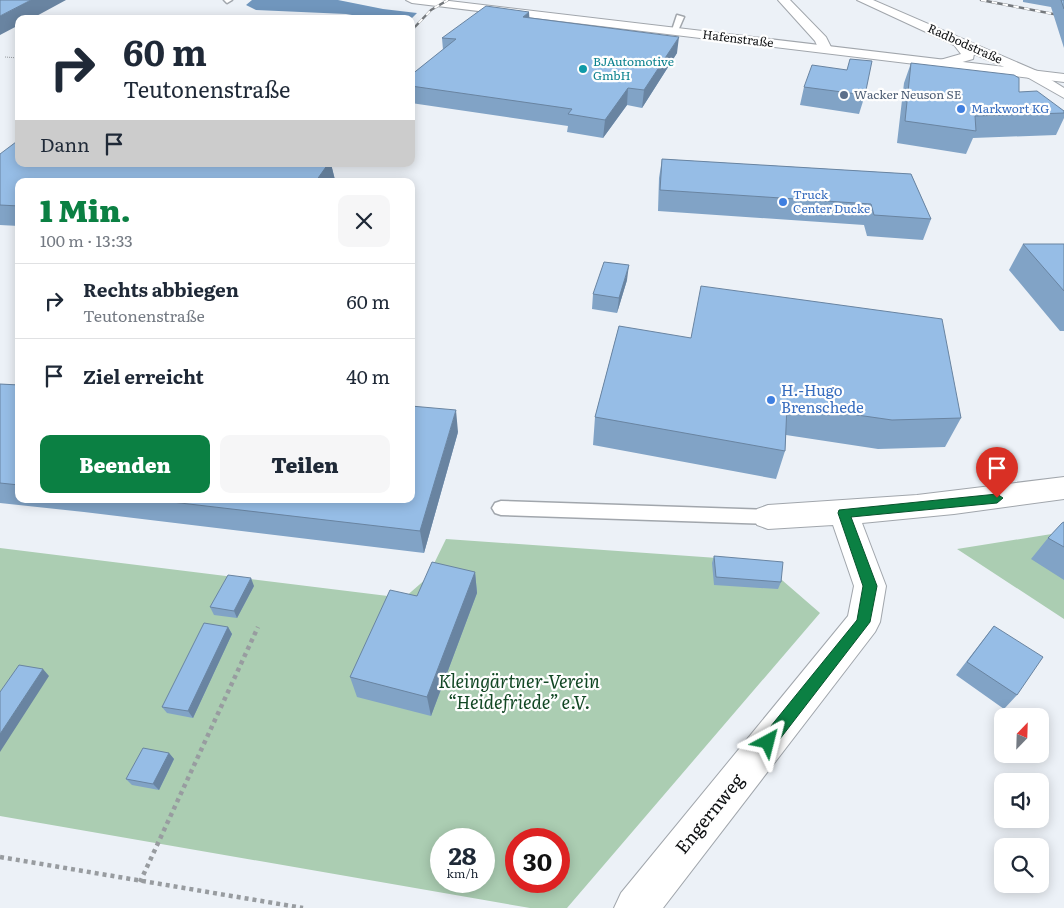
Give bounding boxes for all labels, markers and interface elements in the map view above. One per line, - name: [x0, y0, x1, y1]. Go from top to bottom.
- street label: Radbodstraße: [925, 19, 1006, 68]
- text: 60 m: [123, 25, 207, 77]
- street label: Hafenstraße: [702, 25, 775, 51]
- icon: right: [40, 35, 105, 100]
- place label: BJAutomotive GmbH: [593, 52, 674, 84]
- marker: BJAutomotive GmbH: [577, 63, 589, 75]
- text: Teutonenstraße: [123, 72, 290, 105]
- place label: Wacker Neuson SE: [854, 85, 962, 103]
- marker: Wacker Neuson SE: [838, 89, 850, 101]
- place label: Markwort KG: [971, 99, 1049, 117]
- marker: Markwort KG: [955, 103, 967, 115]
- text: Dann: [40, 130, 90, 158]
- icon: arrive: [100, 130, 128, 158]
- place label: Truck Center Ducke: [793, 185, 870, 217]
- text: 1 Min.: [40, 187, 131, 231]
- button: close: [338, 195, 390, 247]
- marker: Truck Center Ducke: [777, 196, 789, 208]
- text: 100 m · 13:33: [40, 228, 133, 252]
- text: Rechts abbiegen: [83, 275, 239, 303]
- icon: right: [40, 287, 68, 315]
- text: 60 m: [347, 287, 390, 315]
- text: Teutonenstraße: [83, 303, 205, 327]
- icon: arrive: [40, 362, 68, 390]
- text: Ziel erreicht: [83, 362, 204, 390]
- text: 40 m: [346, 362, 390, 390]
- place label: H.-Hugo Brenschede: [781, 378, 864, 418]
- marker: H.-Hugo Brenschede: [765, 394, 777, 406]
- button: Beenden: [40, 435, 210, 493]
- button: Teilen: [220, 435, 390, 493]
- pin: [976, 447, 1018, 498]
- icon: arrive: [983, 454, 1011, 482]
- park label: Kleingärtner-Verein “Heidefriede” e.V.: [438, 667, 600, 715]
- north arrow: [994, 708, 1049, 762]
- map controls: [994, 708, 1049, 893]
- position arrow: [741, 715, 793, 767]
- street label: Engernweg: [668, 766, 750, 859]
- button: sound: [994, 773, 1049, 828]
- speed limit sign: 30: [505, 828, 570, 893]
- text: 28: [448, 836, 477, 873]
- button: search: [994, 838, 1049, 893]
- text: km/h: [447, 864, 478, 882]

